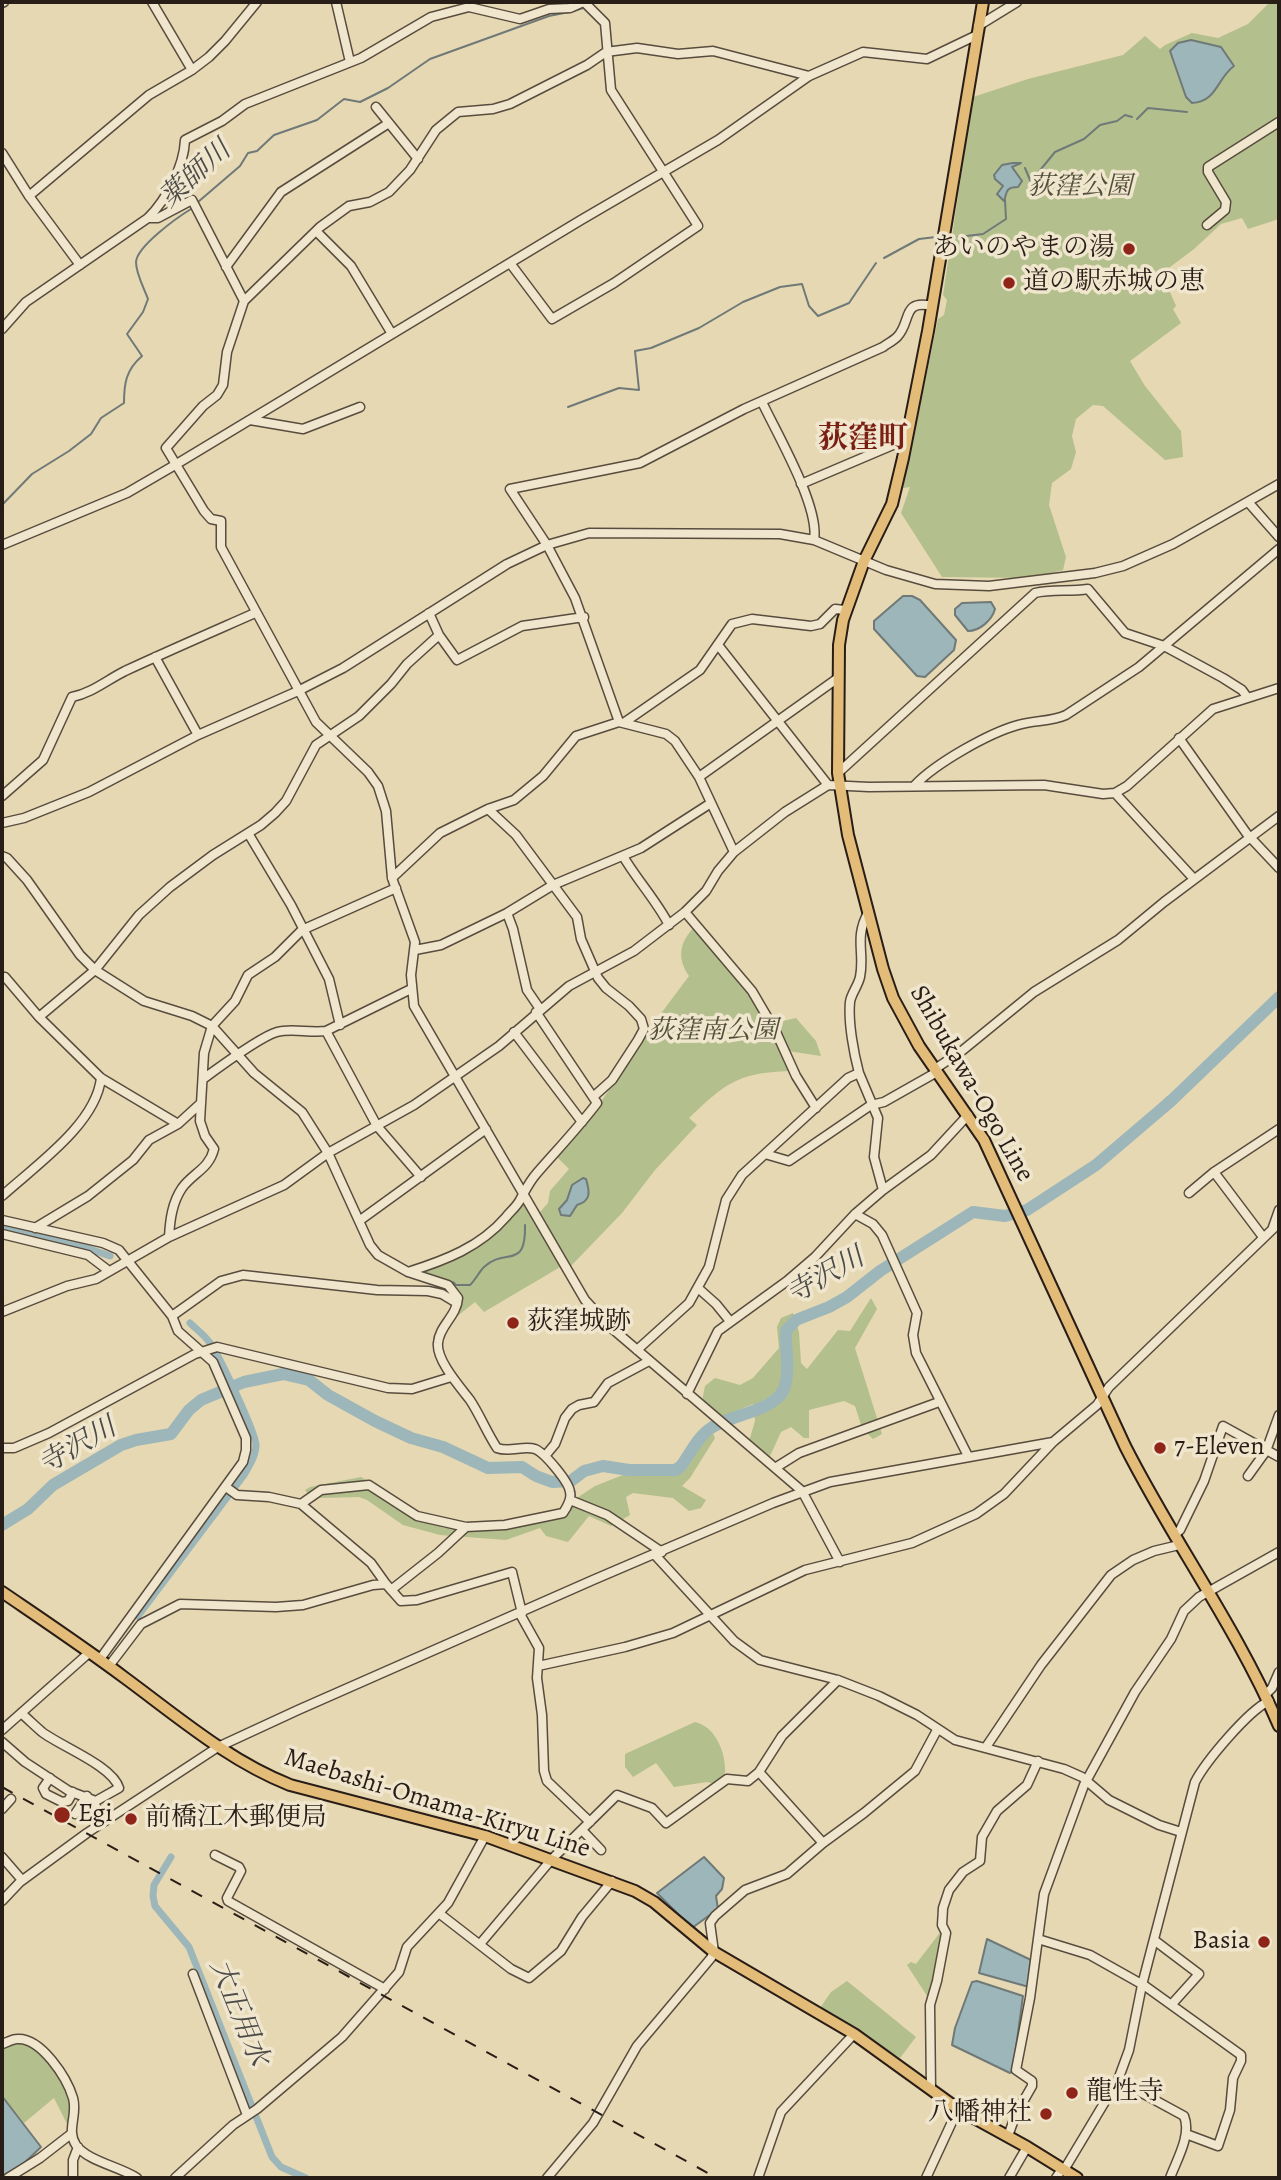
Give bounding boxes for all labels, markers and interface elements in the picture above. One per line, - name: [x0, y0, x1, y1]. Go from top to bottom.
- water label: 薬師川: [154, 134, 238, 216]
- park label: 荻窪公園: [1028, 172, 1132, 204]
- place label: あいのやまの湯: [933, 233, 1115, 265]
- marker: あいのやまの湯: [1121, 241, 1137, 257]
- place label: 道の駅赤城の恵: [1023, 267, 1205, 299]
- marker: 道の駅赤城の恵: [1001, 275, 1017, 291]
- district label: 荻窪町: [818, 422, 908, 458]
- street label: Shibukawa-Ogo Line: [902, 980, 1040, 1188]
- park label: 荻窪南公園: [648, 1016, 778, 1048]
- water label: 寺沢川: [781, 1241, 871, 1313]
- place label: 荻窪城跡: [527, 1307, 631, 1339]
- marker: 荻窪城跡: [505, 1315, 521, 1331]
- water label: 寺沢川: [33, 1411, 123, 1483]
- place label: 7-Eleven: [1174, 1432, 1264, 1464]
- marker: 7-Eleven: [1152, 1440, 1168, 1456]
- street label: Maebashi-Omama-Kiryu Line: [280, 1743, 594, 1865]
- place label: Egi: [78, 1799, 113, 1831]
- place label: 前橋江木郵便局: [145, 1803, 327, 1835]
- marker: Egi: [52, 1805, 72, 1825]
- marker: 前橋江木郵便局: [123, 1811, 139, 1827]
- place label: Basia: [1192, 1926, 1250, 1958]
- marker: Basia: [1256, 1934, 1272, 1950]
- water label: 大正用水: [201, 1955, 275, 2071]
- place label: 龍性寺: [1086, 2077, 1164, 2109]
- marker: 龍性寺: [1064, 2085, 1080, 2101]
- place label: 八幡神社: [928, 2098, 1032, 2130]
- marker: 八幡神社: [1038, 2106, 1054, 2122]

